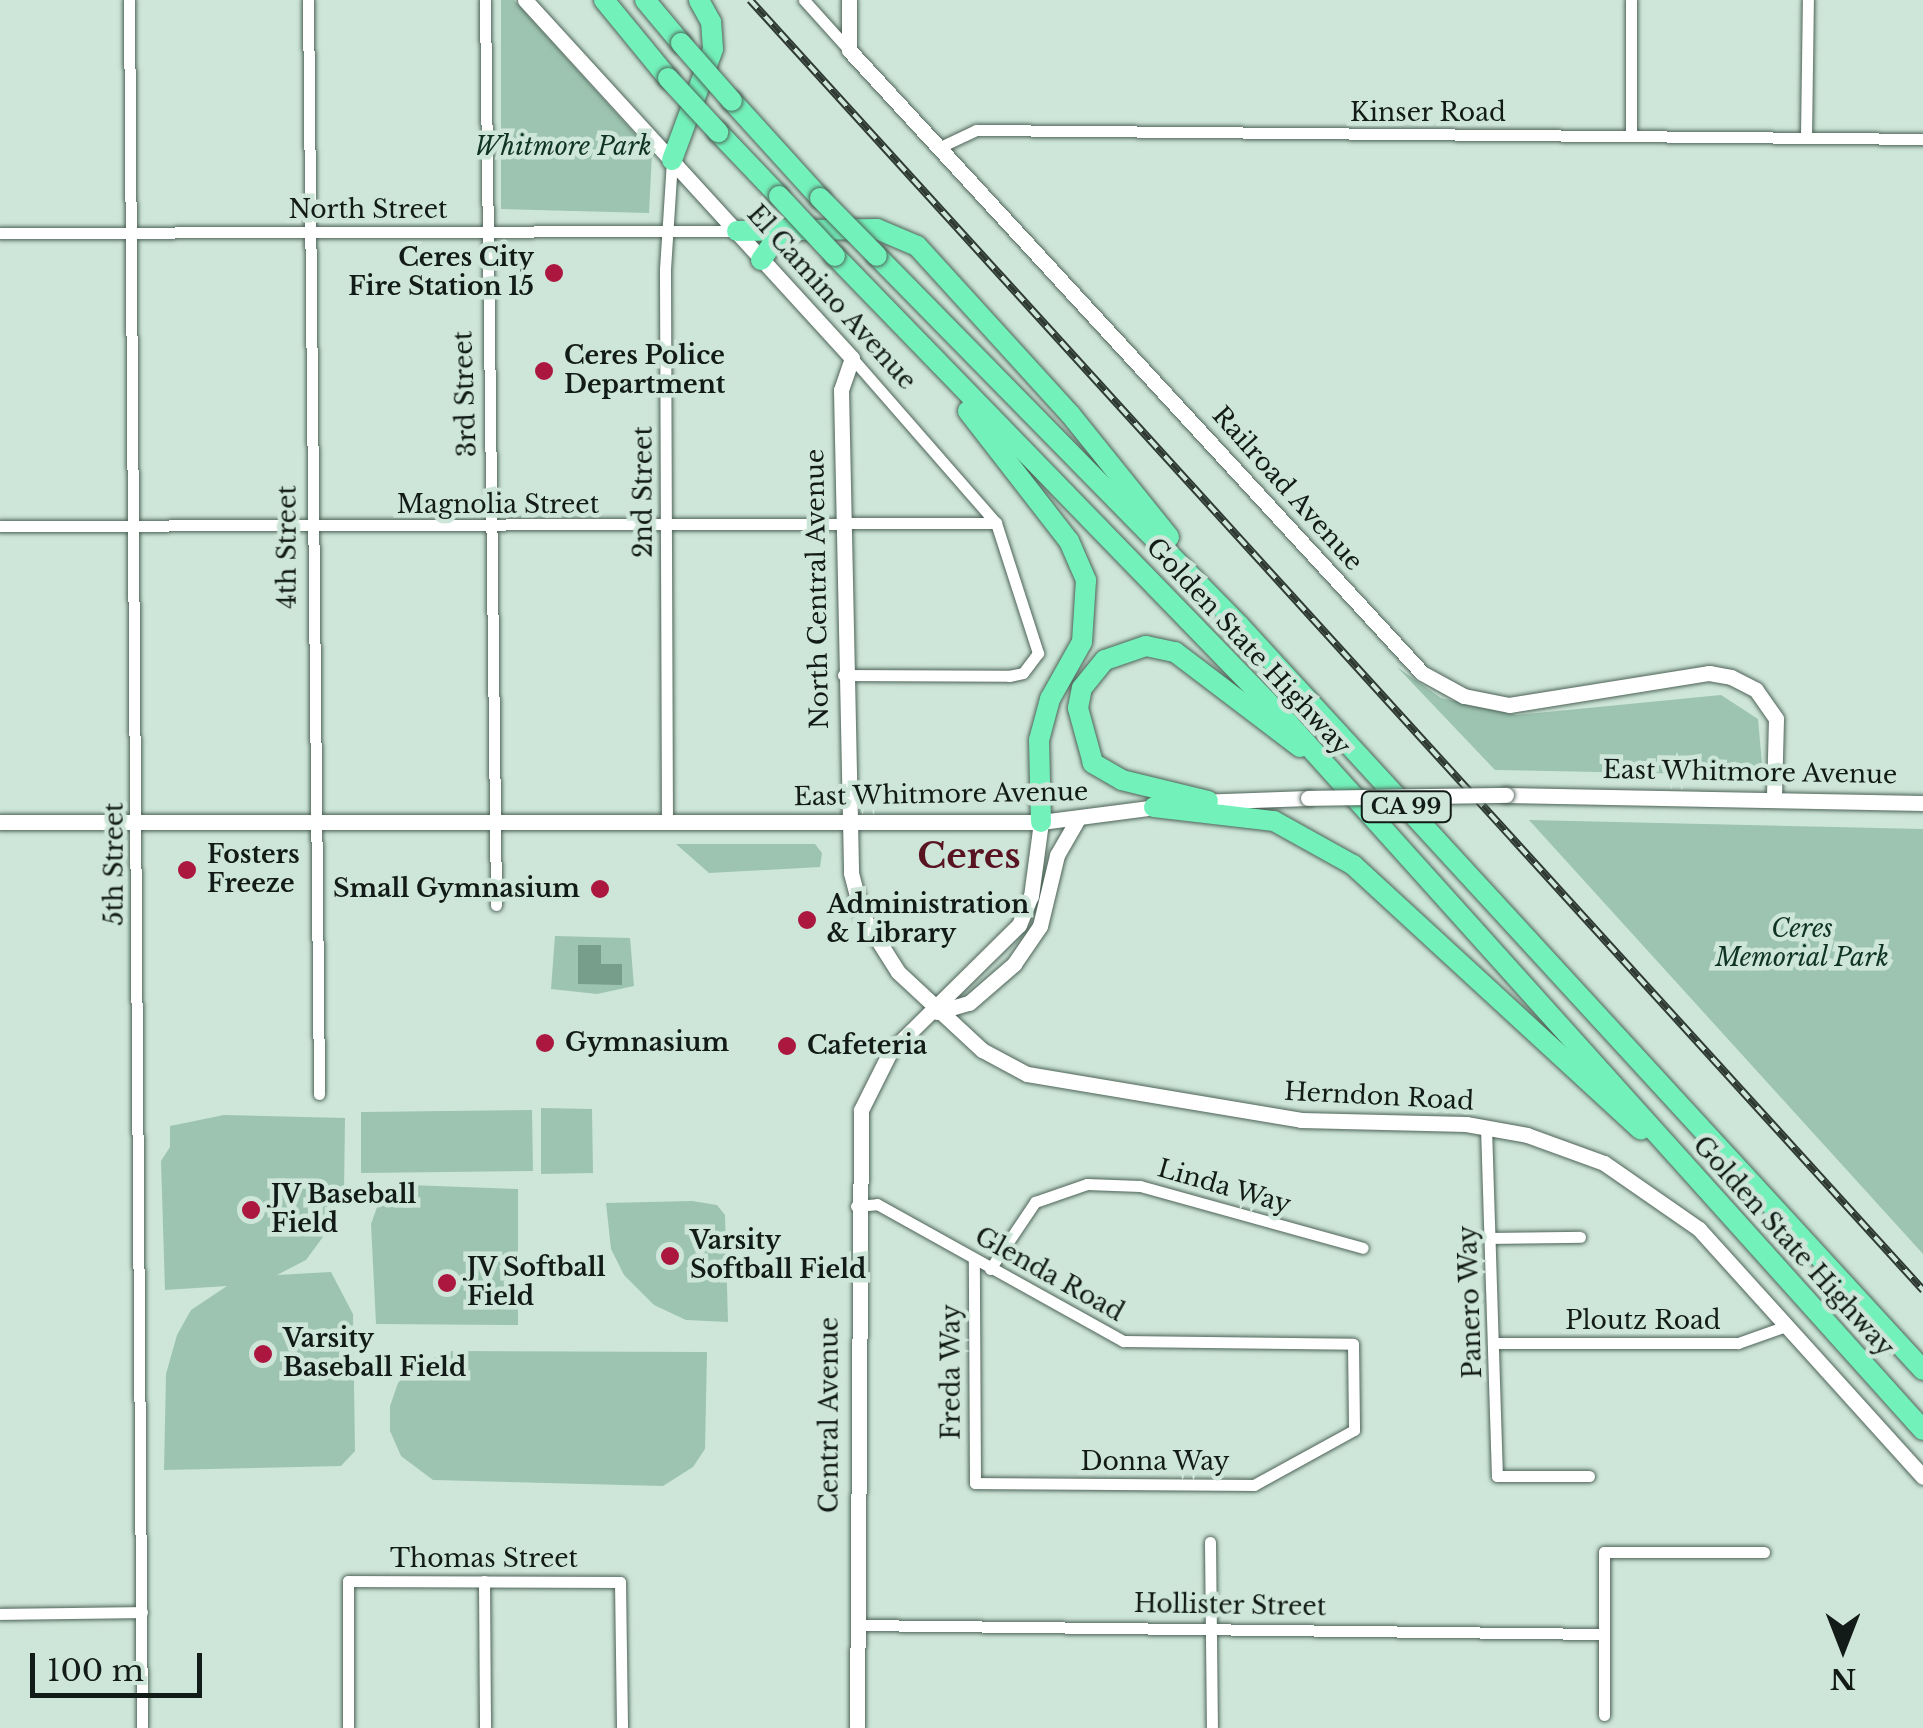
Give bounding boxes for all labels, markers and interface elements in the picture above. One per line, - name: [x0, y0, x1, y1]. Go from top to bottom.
- street label: Kinser Road: [1350, 98, 1506, 128]
- park label: Whitmore Park: [474, 132, 652, 162]
- street label: North Street: [288, 195, 448, 225]
- street label: El Camino Avenue: [740, 199, 922, 397]
- place label: Ceres City Fire Station 15: [348, 244, 534, 303]
- marker: Ceres City Fire Station 15: [543, 262, 565, 284]
- street label: 3rd Street: [449, 330, 483, 458]
- place label: Ceres Police Department: [564, 342, 725, 401]
- marker: Ceres Police Department: [533, 360, 555, 382]
- street label: Railroad Avenue: [1205, 400, 1369, 578]
- street label: 2nd Street: [629, 426, 659, 558]
- street label: North Central Avenue: [801, 448, 835, 730]
- street label: 4th Street: [273, 485, 303, 609]
- street label: Magnolia Street: [397, 490, 599, 520]
- street label: Golden State Highway: [1140, 532, 1356, 762]
- street label: East Whitmore Avenue: [1601, 755, 1899, 791]
- street label: East Whitmore Avenue: [792, 777, 1090, 813]
- road number: CA 99: [1358, 790, 1454, 824]
- street label: 5th Street: [100, 802, 130, 926]
- district label: Ceres: [917, 835, 1021, 877]
- place label: Fosters Freeze: [207, 841, 300, 900]
- marker: Fosters Freeze: [176, 859, 198, 881]
- place label: Small Gymnasium: [333, 874, 580, 904]
- marker: Small Gymnasium: [589, 878, 611, 900]
- place label: Administration & Library: [827, 891, 1029, 950]
- marker: Administration & Library: [796, 909, 818, 931]
- park label: Ceres Memorial Park: [1715, 915, 1889, 974]
- place label: Gymnasium: [565, 1028, 729, 1058]
- place label: Cafeteria: [807, 1031, 927, 1061]
- marker: Gymnasium: [534, 1032, 556, 1054]
- marker: Cafeteria: [776, 1035, 798, 1057]
- street label: Herndon Road: [1283, 1077, 1475, 1117]
- street label: Golden State Highway: [1686, 1131, 1900, 1363]
- street label: Linda Way: [1153, 1154, 1295, 1220]
- place label: JV Baseball Field: [271, 1181, 417, 1240]
- marker: JV Baseball Field: [240, 1199, 262, 1221]
- street label: Glenda Road: [969, 1222, 1129, 1328]
- street label: Panero Way: [1453, 1225, 1489, 1379]
- place label: Varsity Softball Field: [690, 1227, 866, 1286]
- marker: Varsity Softball Field: [659, 1245, 681, 1267]
- place label: JV Softball Field: [467, 1254, 607, 1313]
- marker: JV Softball Field: [436, 1272, 458, 1294]
- street label: Freda Way: [937, 1304, 967, 1440]
- street label: Ploutz Road: [1565, 1306, 1721, 1336]
- street label: Central Avenue: [815, 1316, 845, 1514]
- place label: Varsity Baseball Field: [283, 1325, 466, 1384]
- marker: Varsity Baseball Field: [252, 1343, 274, 1365]
- street label: Donna Way: [1080, 1447, 1230, 1477]
- street label: Thomas Street: [390, 1544, 578, 1574]
- street label: Hollister Street: [1133, 1589, 1327, 1623]
- north arrow: [1793, 1598, 1893, 1698]
- scale bar: [35, 1633, 208, 1695]
- text: 100 m: [47, 1652, 144, 1689]
- text: N: [1830, 1661, 1856, 1696]

